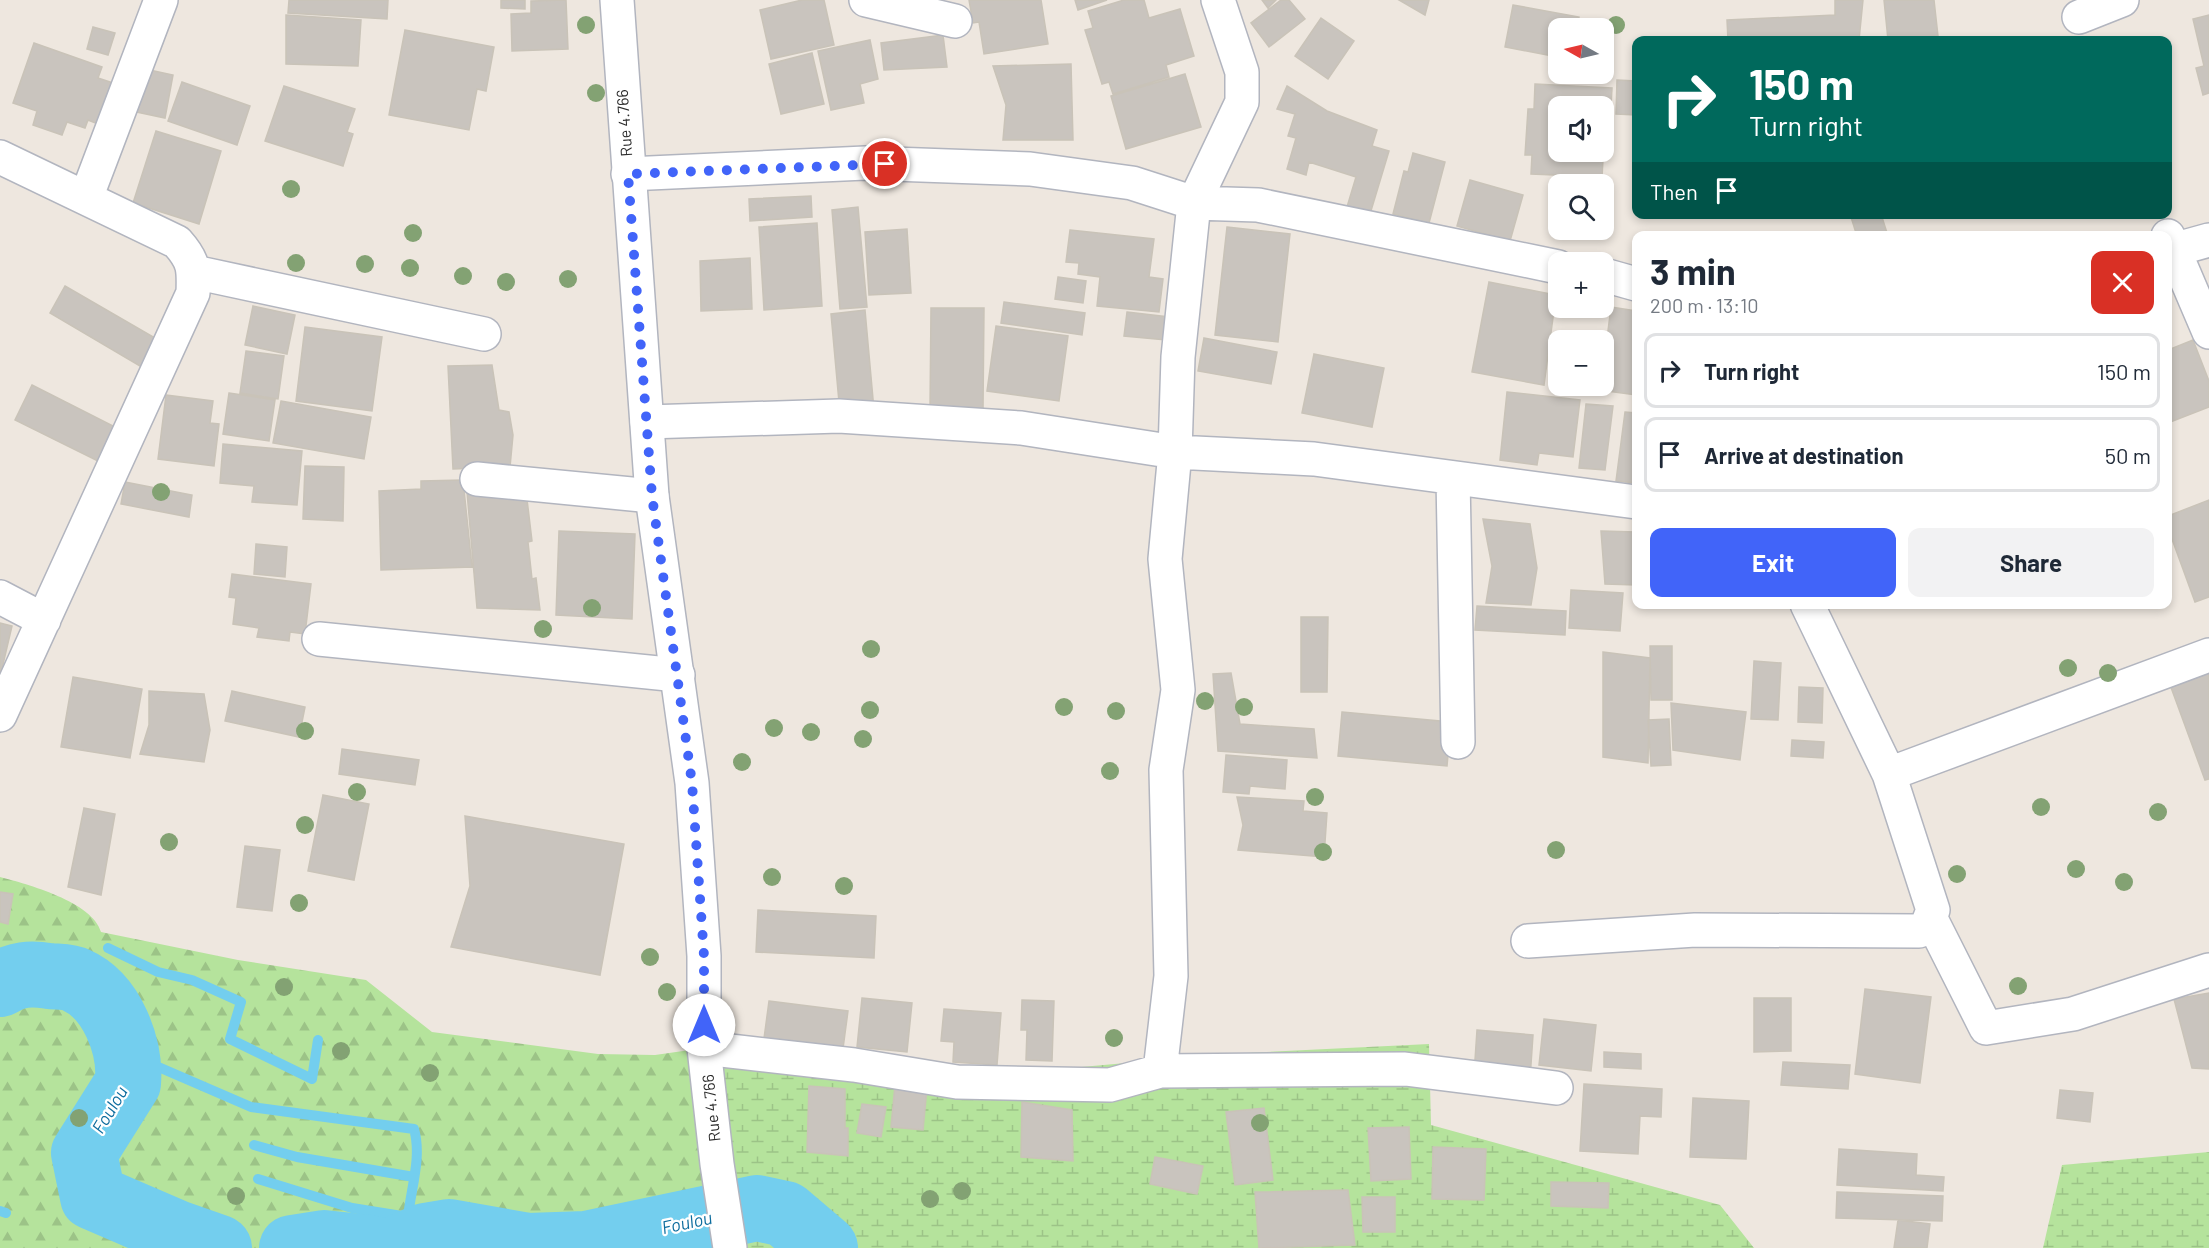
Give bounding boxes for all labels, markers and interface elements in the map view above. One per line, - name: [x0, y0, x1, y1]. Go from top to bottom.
- north arrow: [1548, 18, 1614, 84]
- map controls: [1548, 18, 1614, 396]
- text: 150 m: [1749, 58, 1854, 108]
- icon: right: [1650, 60, 1728, 138]
- street label: Rue 4.766: [612, 89, 635, 157]
- button: sound: [1548, 96, 1614, 162]
- text: Turn right: [1749, 109, 1863, 141]
- pin: [859, 138, 910, 189]
- icon: arrive: [868, 147, 901, 180]
- button: search: [1548, 174, 1614, 240]
- icon: arrive: [1710, 174, 1743, 207]
- text: Then: [1650, 178, 1698, 204]
- text: 3 min: [1650, 249, 1736, 292]
- button: close: [2091, 251, 2154, 314]
- button: +: [1548, 252, 1614, 318]
- text: 200 m · 13:10: [1650, 293, 1758, 317]
- button: −: [1548, 330, 1614, 396]
- icon: right: [1653, 354, 1686, 387]
- text: Turn right: [1704, 358, 1799, 384]
- text: 150 m: [2097, 358, 2151, 384]
- icon: arrive: [1653, 438, 1686, 471]
- text: Arrive at destination: [1704, 442, 1903, 468]
- text: 50 m: [2105, 442, 2151, 468]
- button: Exit: [1650, 528, 1896, 597]
- button: Share: [1908, 528, 2154, 597]
- position arrow: [672, 993, 736, 1057]
- street label: Rue 4.766: [698, 1074, 723, 1143]
- water label: Foulou: [87, 1082, 132, 1137]
- water label: Foulou: [660, 1206, 714, 1238]

